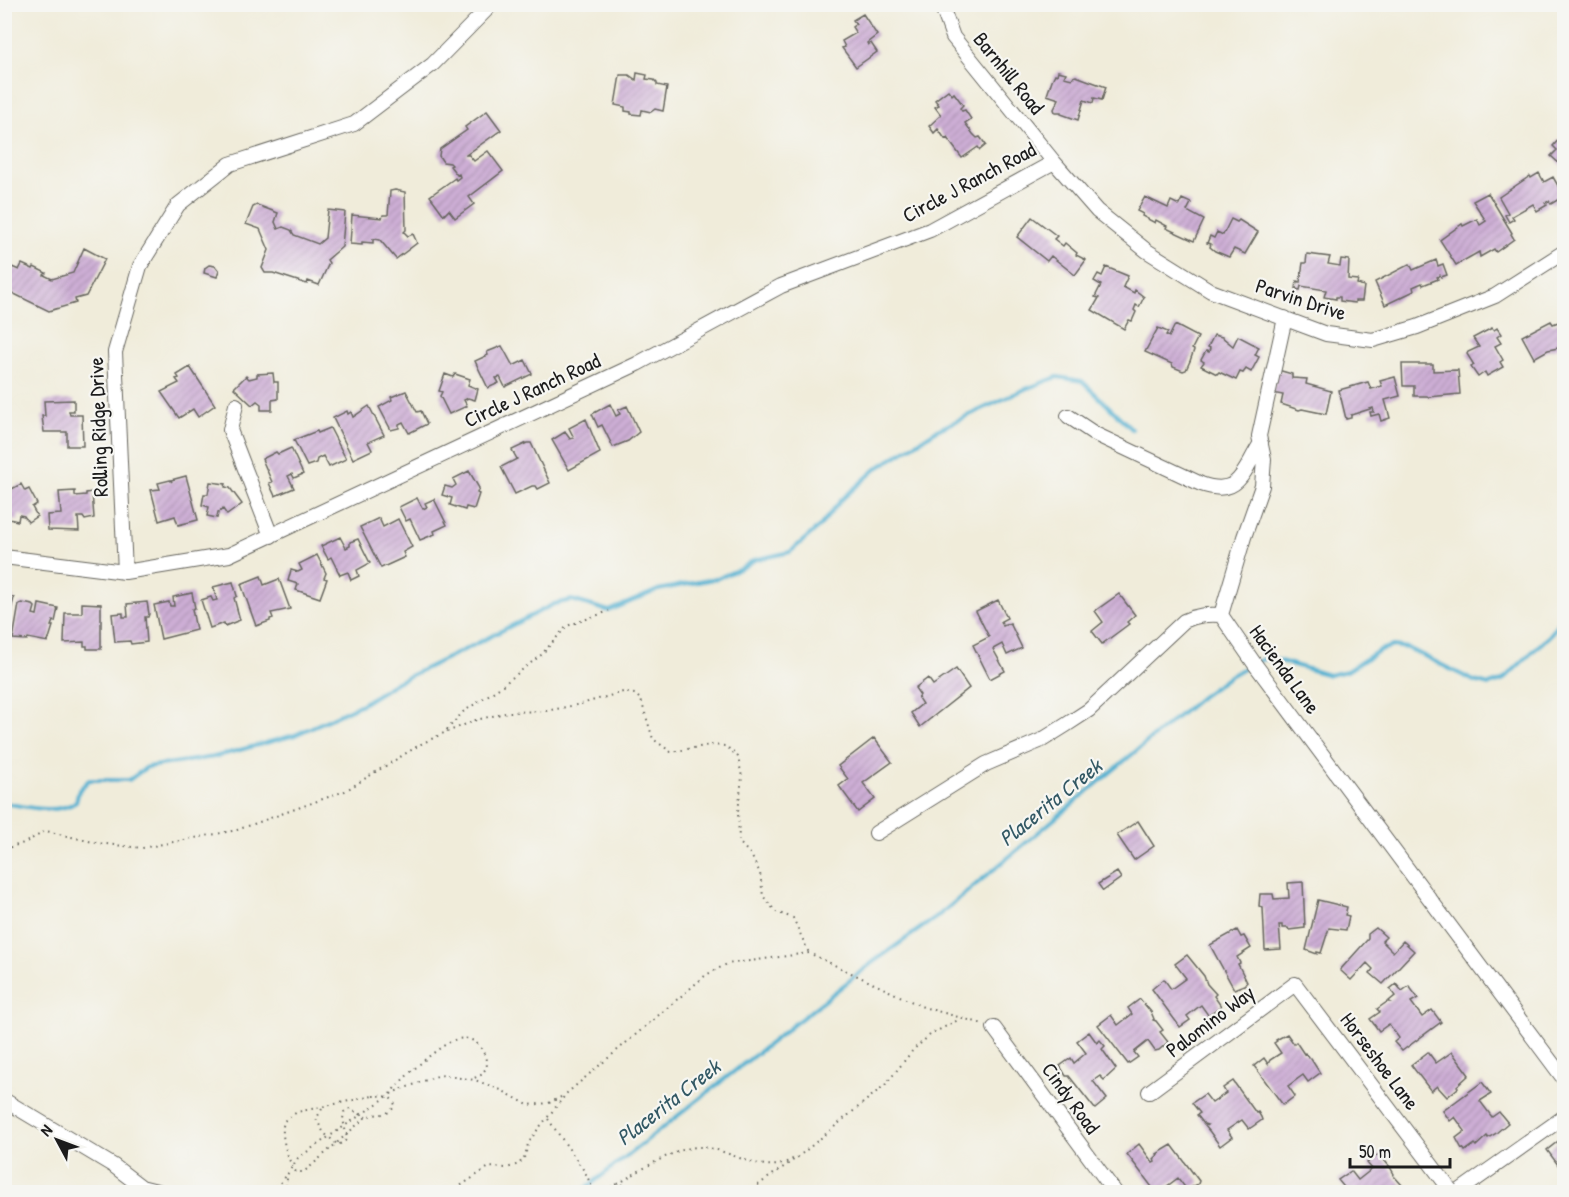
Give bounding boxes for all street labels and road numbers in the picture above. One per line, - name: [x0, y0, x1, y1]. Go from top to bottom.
- street label: Barnhill Road: [967, 26, 1051, 120]
- street label: Circle J Ranch Road: [897, 135, 1041, 229]
- street label: Parvin Drive: [1252, 271, 1350, 327]
- street label: Circle J Ranch Road: [459, 346, 605, 434]
- street label: Rolling Ridge Drive: [81, 357, 115, 497]
- street label: Hacienda Lane: [1243, 618, 1327, 720]
- street label: Palomino Way: [1160, 978, 1260, 1064]
- street label: Horseshoe Lane: [1334, 1006, 1426, 1116]
- street label: Cindy Road: [1035, 1056, 1107, 1140]

